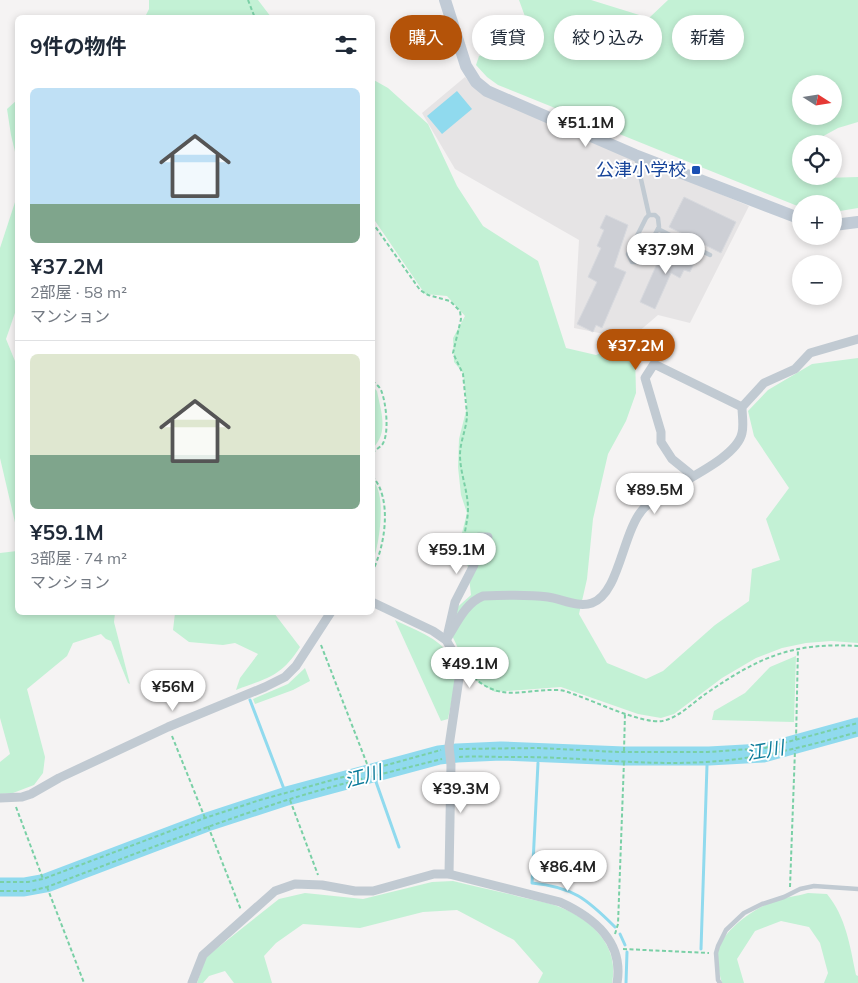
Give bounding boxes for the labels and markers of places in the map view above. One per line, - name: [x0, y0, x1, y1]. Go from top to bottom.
- pin: ¥51.1M: [545, 106, 627, 148]
- place label: 公津小学校: [596, 158, 686, 181]
- marker: 公津小学校: [690, 164, 702, 176]
- pin: ¥37.9M: [625, 232, 707, 275]
- pin: ¥37.2M: [595, 328, 677, 371]
- pin: ¥89.5M: [614, 472, 696, 515]
- pin: ¥59.1M: [416, 532, 498, 575]
- pin: ¥49.1M: [429, 646, 511, 689]
- pin: ¥56M: [143, 670, 203, 712]
- pin: ¥39.3M: [420, 772, 502, 814]
- pin: ¥86.4M: [527, 850, 609, 892]

